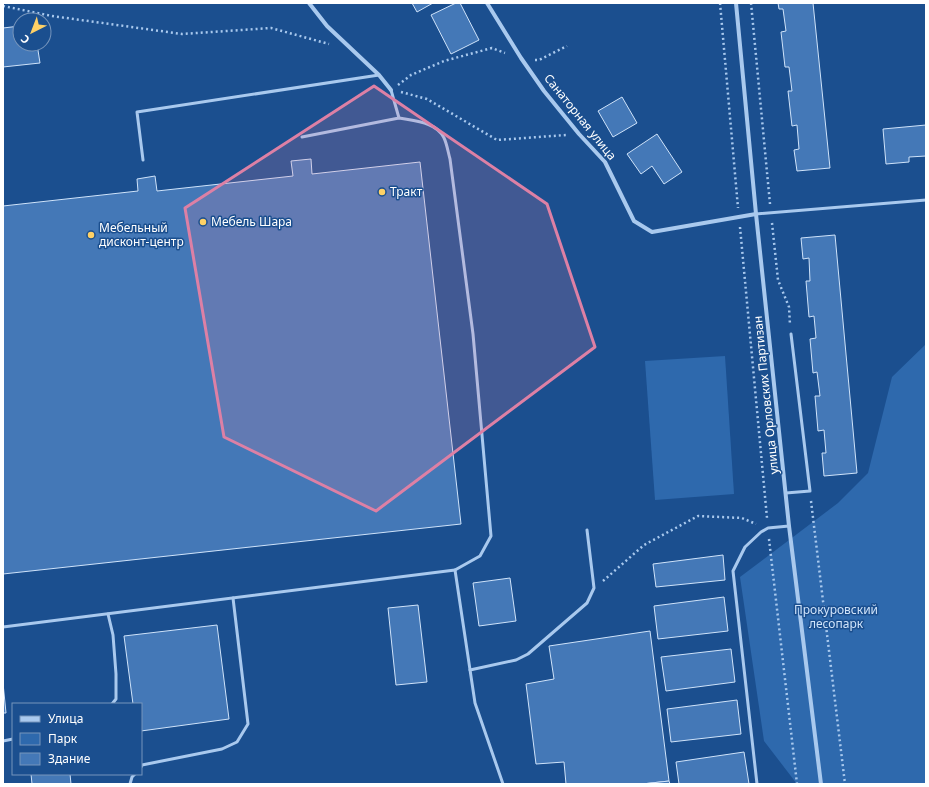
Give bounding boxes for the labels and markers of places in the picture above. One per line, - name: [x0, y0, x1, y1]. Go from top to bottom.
- place label: Тракт: [390, 183, 423, 200]
- marker: Тракт: [377, 187, 387, 197]
- place label: Мебель Шара: [211, 213, 292, 230]
- marker: Мебель Шара: [198, 217, 208, 227]
- place label: Мебельный дисконт-центр: [99, 219, 184, 250]
- marker: Мебельный дисконт-центр: [86, 230, 96, 240]

